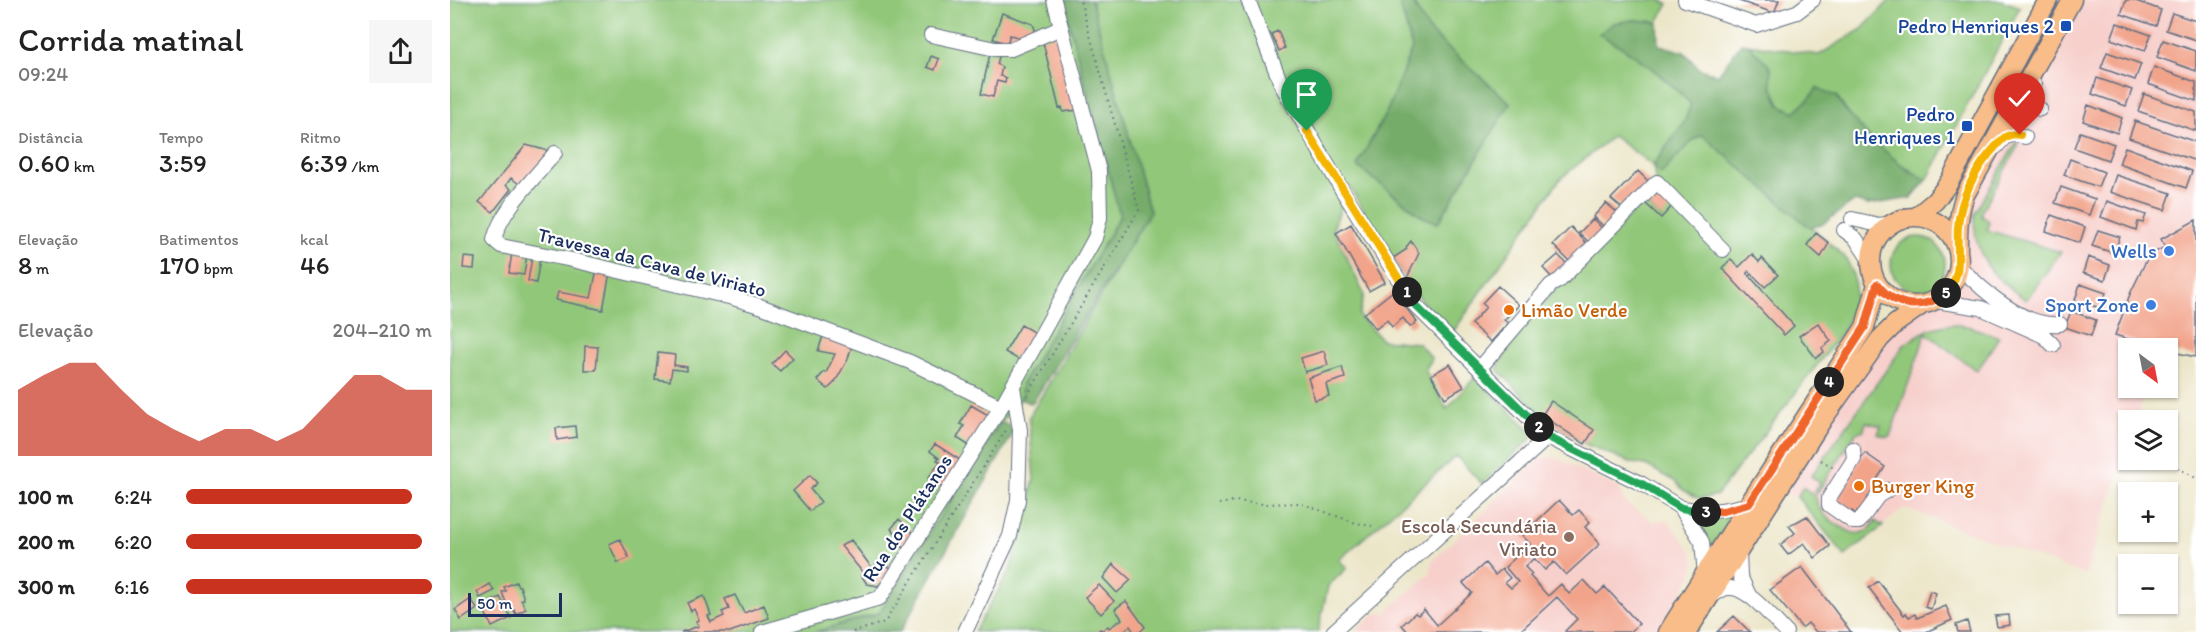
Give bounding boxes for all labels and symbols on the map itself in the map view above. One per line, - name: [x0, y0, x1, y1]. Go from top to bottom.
- place label: Pedro Henriques 2: [1898, 14, 2054, 38]
- marker: Pedro Henriques 2: [2059, 19, 2073, 33]
- pin: [1281, 69, 1332, 131]
- pin: [1994, 73, 2045, 135]
- place label: Pedro Henriques 1: [1854, 102, 1955, 149]
- marker: Pedro Henriques 1: [1960, 119, 1974, 133]
- street label: Travessa da Cava de Viriato: [535, 222, 769, 302]
- place label: Wells: [2111, 239, 2157, 263]
- marker: Wells: [2162, 244, 2176, 258]
- pin: 1: [1392, 277, 1422, 307]
- pin: 5: [1931, 278, 1961, 308]
- place label: Sport Zone: [2045, 293, 2139, 317]
- place label: Limão Verde: [1521, 298, 1628, 322]
- marker: Sport Zone: [2144, 298, 2158, 312]
- marker: Limão Verde: [1502, 303, 1516, 317]
- north arrow: [2118, 338, 2178, 398]
- pin: 4: [1814, 367, 1844, 397]
- pin: 2: [1524, 412, 1554, 442]
- street label: Rua dos Plátanos: [857, 450, 957, 586]
- place label: Burger King: [1871, 474, 1975, 498]
- marker: Burger King: [1852, 479, 1866, 493]
- pin: 3: [1691, 497, 1721, 527]
- place label: Escola Secundária Viriato: [1401, 514, 1558, 561]
- marker: Escola Secundária Viriato: [1562, 530, 1576, 544]
- scale bar: [468, 590, 562, 618]

